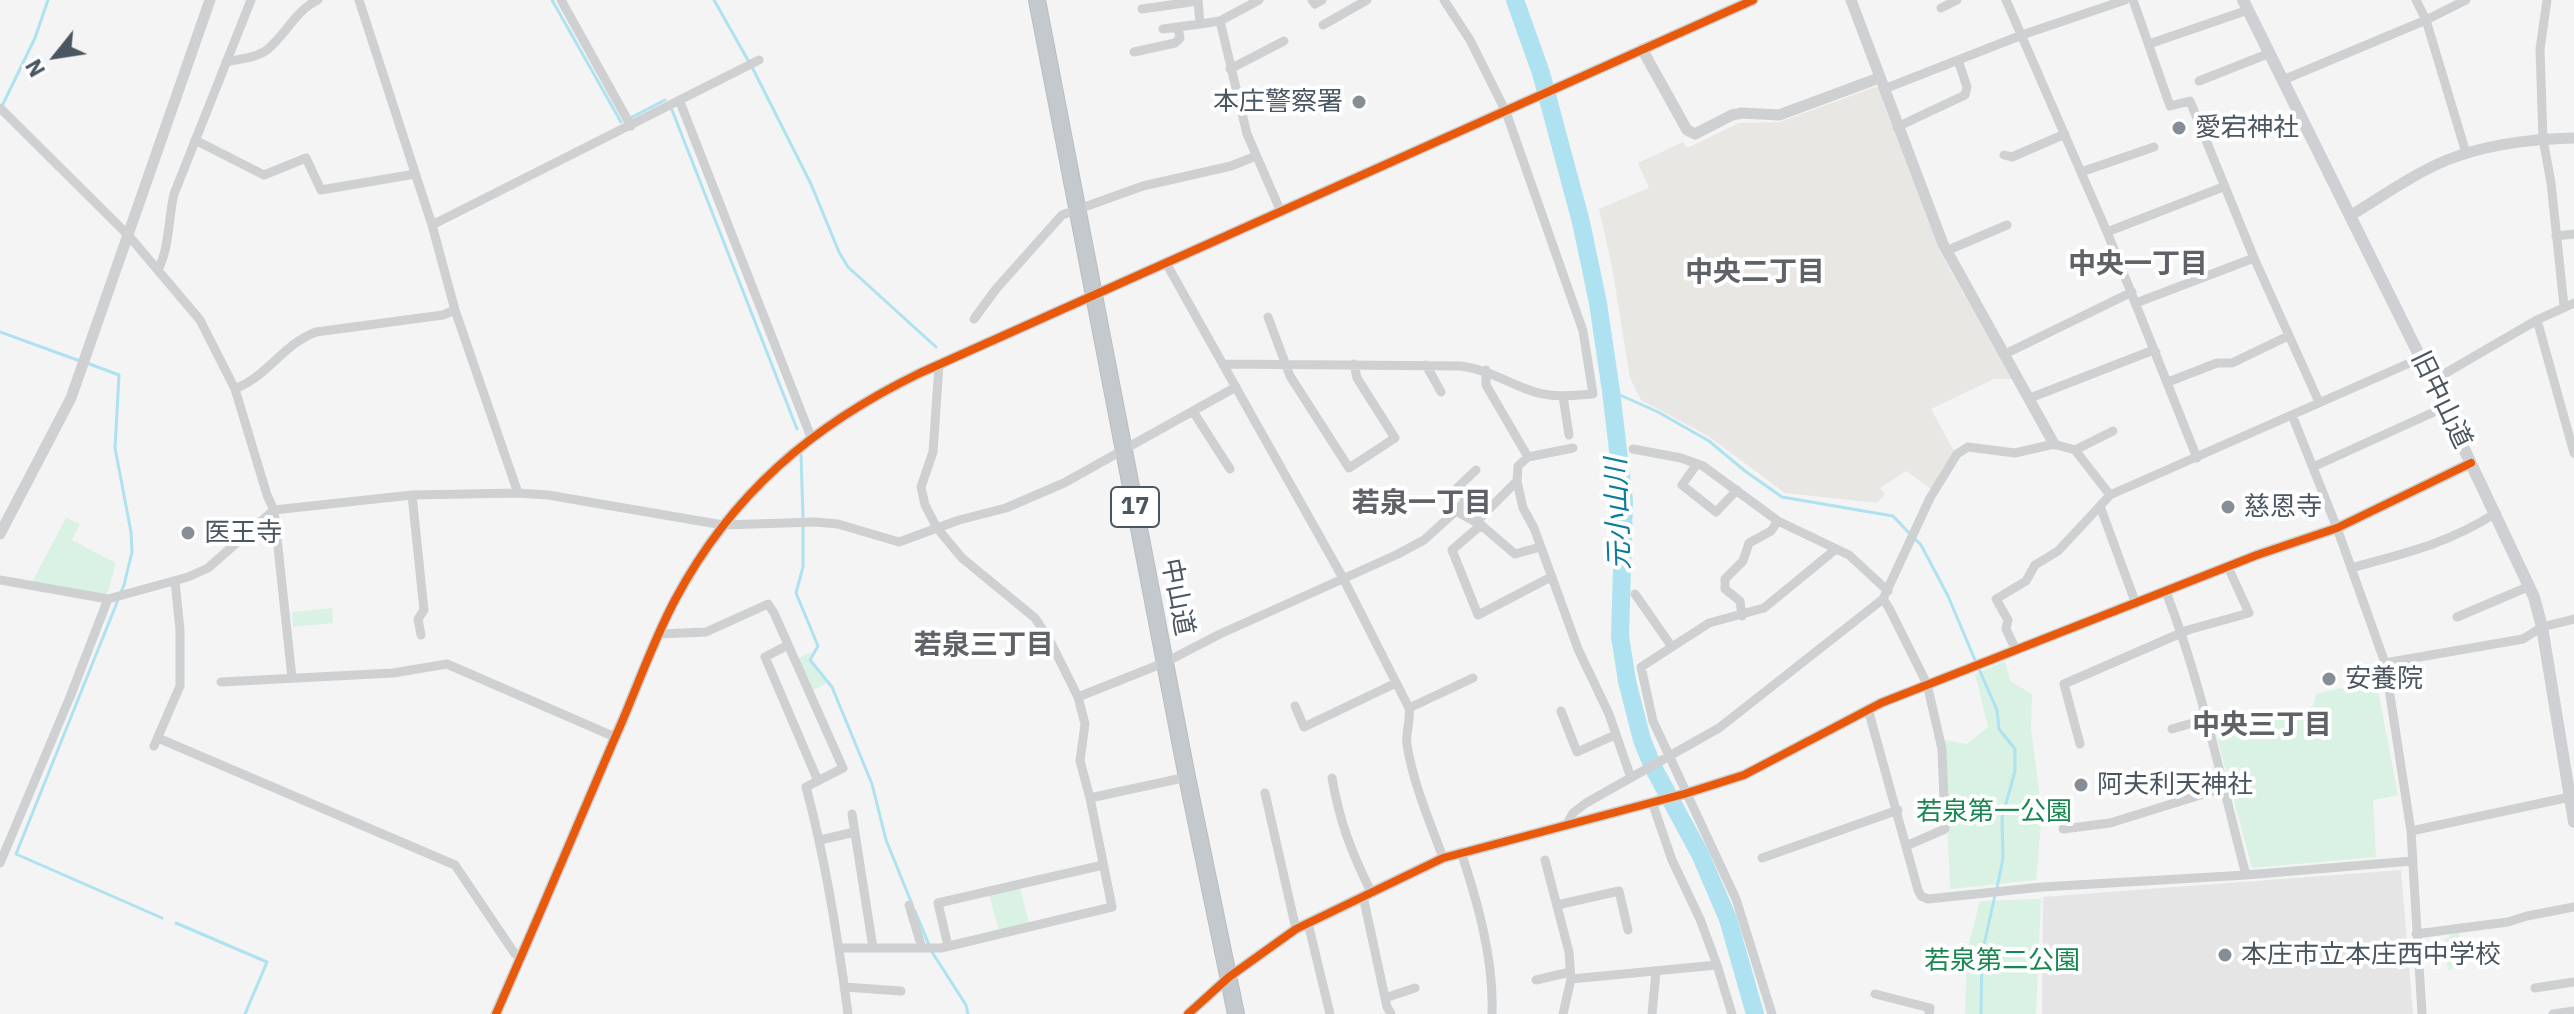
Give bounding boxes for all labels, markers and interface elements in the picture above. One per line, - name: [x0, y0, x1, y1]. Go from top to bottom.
- north arrow: [16, 16, 96, 96]
- text: N: [18, 54, 51, 82]
- place label: 本庄警察署: [1213, 86, 1343, 118]
- marker: 本庄警察署: [1350, 93, 1368, 111]
- place label: 愛宕神社: [2195, 112, 2299, 144]
- marker: 愛宕神社: [2170, 119, 2188, 137]
- district label: 中央一丁目: [2068, 248, 2208, 282]
- district label: 中央二丁目: [1685, 256, 1825, 290]
- street label: 旧中山道: [2404, 346, 2478, 454]
- water label: 元小山川: [1600, 457, 1638, 571]
- road number: 17: [1111, 487, 1159, 527]
- district label: 若泉一丁目: [1352, 487, 1492, 521]
- place label: 慈恩寺: [2244, 491, 2322, 523]
- marker: 慈恩寺: [2219, 498, 2237, 516]
- place label: 医王寺: [204, 517, 282, 549]
- marker: 医王寺: [179, 524, 197, 542]
- street label: 中山道: [1154, 556, 1200, 638]
- district label: 若泉三丁目: [914, 629, 1054, 663]
- place label: 安養院: [2345, 663, 2423, 695]
- marker: 安養院: [2320, 670, 2338, 688]
- district label: 中央三丁目: [2192, 709, 2332, 743]
- place label: 阿夫利天神社: [2097, 769, 2253, 801]
- marker: 阿夫利天神社: [2072, 776, 2090, 794]
- park label: 若泉第一公園: [1916, 796, 2072, 828]
- place label: 本庄市立本庄西中学校: [2241, 939, 2501, 971]
- park label: 若泉第二公園: [1924, 945, 2080, 977]
- marker: 本庄市立本庄西中学校: [2216, 946, 2234, 964]

